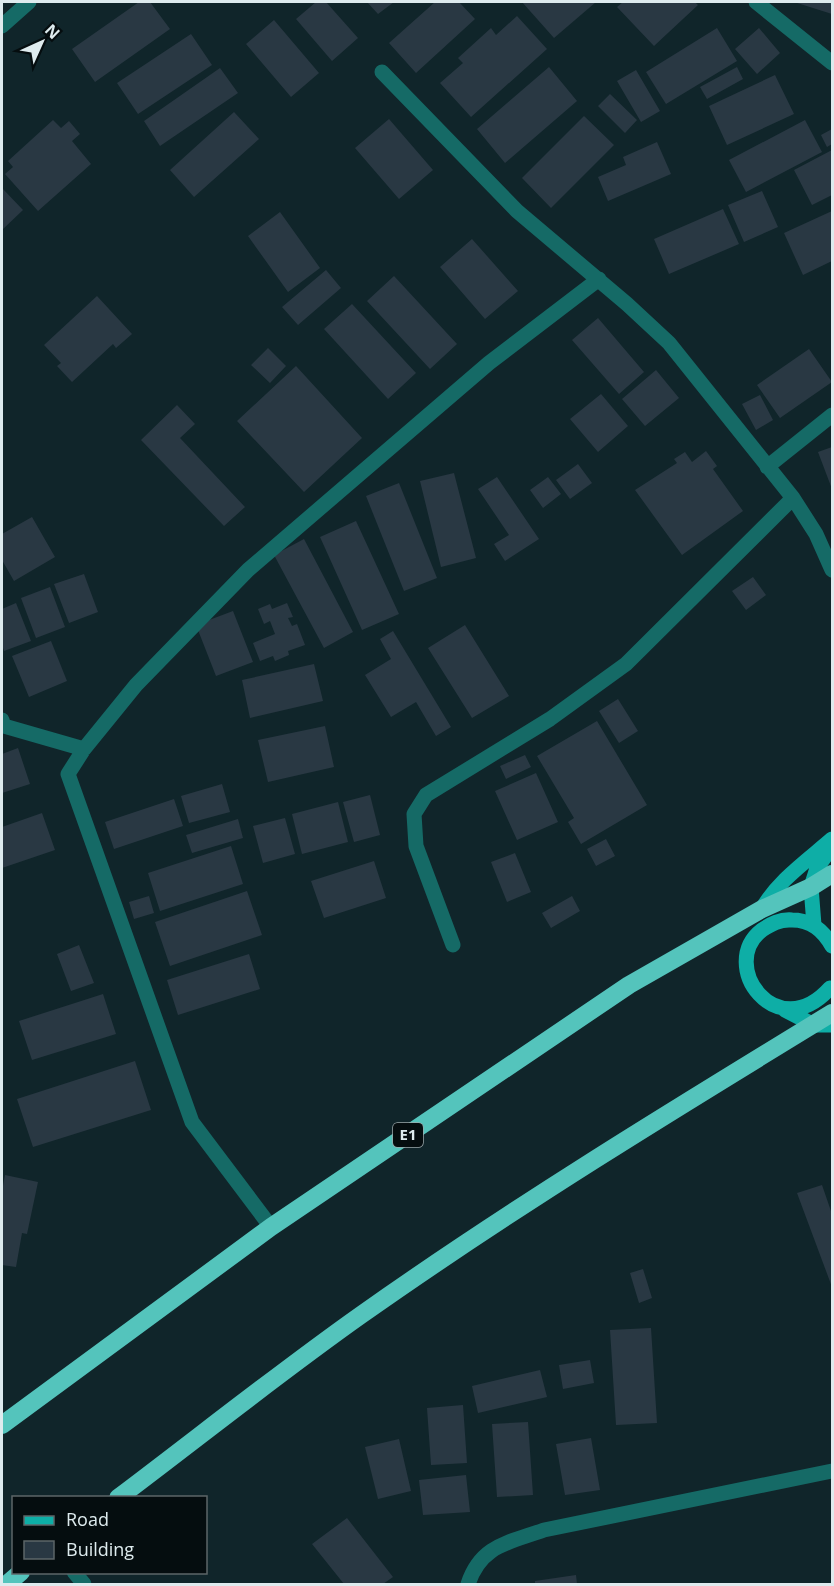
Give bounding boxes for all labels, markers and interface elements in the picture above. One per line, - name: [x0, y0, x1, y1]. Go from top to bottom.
- north arrow: [12, 12, 72, 72]
- text: N: [40, 19, 65, 44]
- road number: E1: [393, 1123, 423, 1147]
- legend: [12, 1496, 207, 1574]
- text: Road: [66, 1507, 109, 1531]
- text: Building: [66, 1537, 134, 1561]

